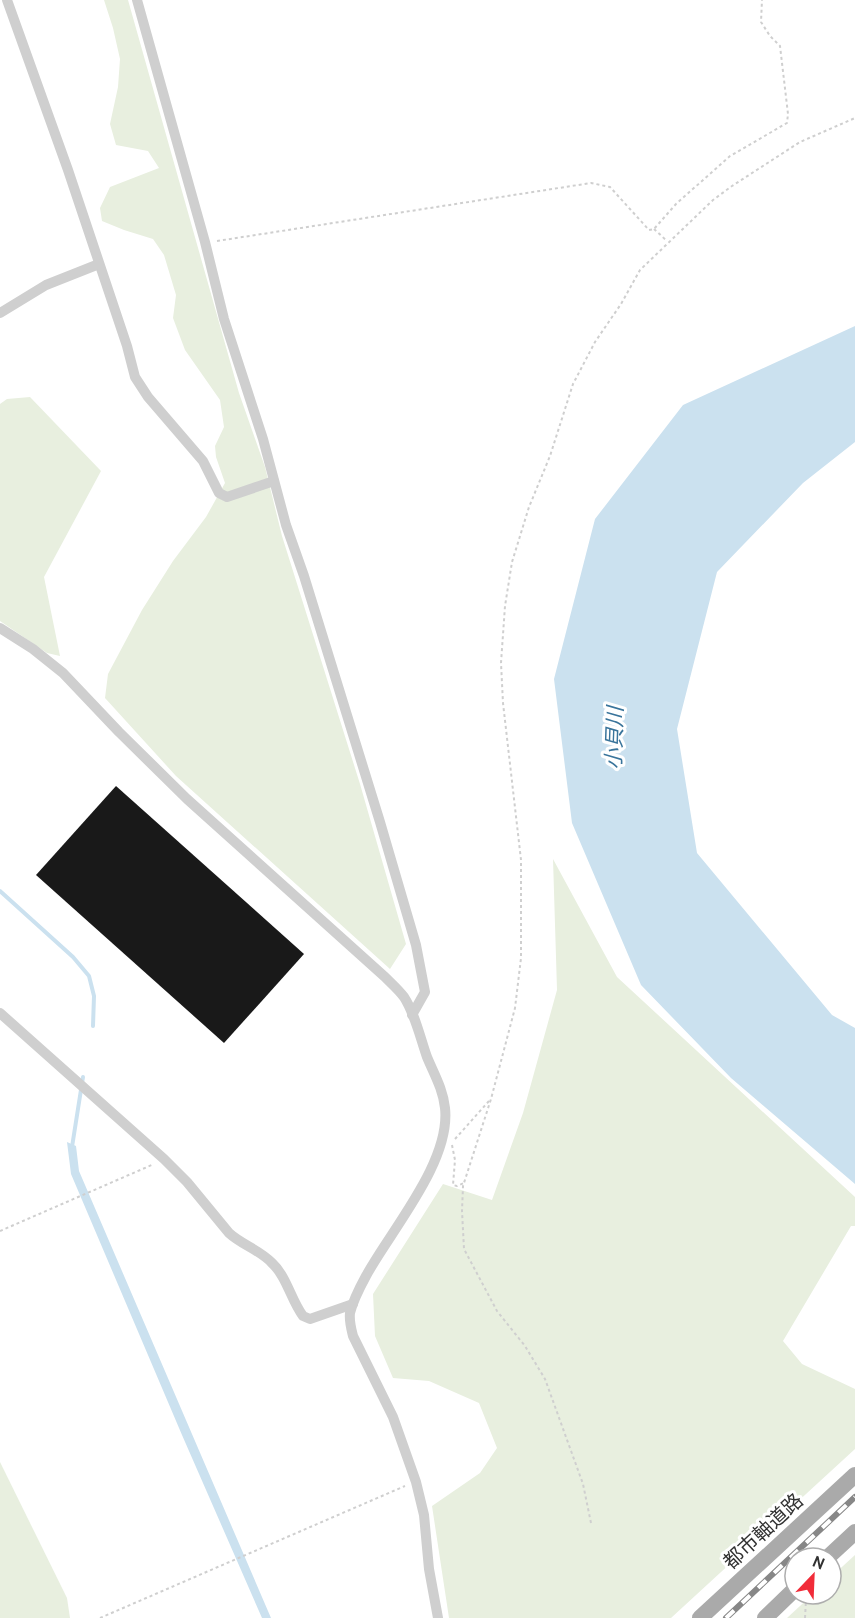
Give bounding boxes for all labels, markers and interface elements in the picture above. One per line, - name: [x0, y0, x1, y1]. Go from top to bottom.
- water label: 小貝川: [600, 704, 628, 770]
- street label: 都市軸道路: [718, 1488, 808, 1574]
- north arrow: [783, 1546, 843, 1606]
- text: N: [810, 1552, 828, 1574]

